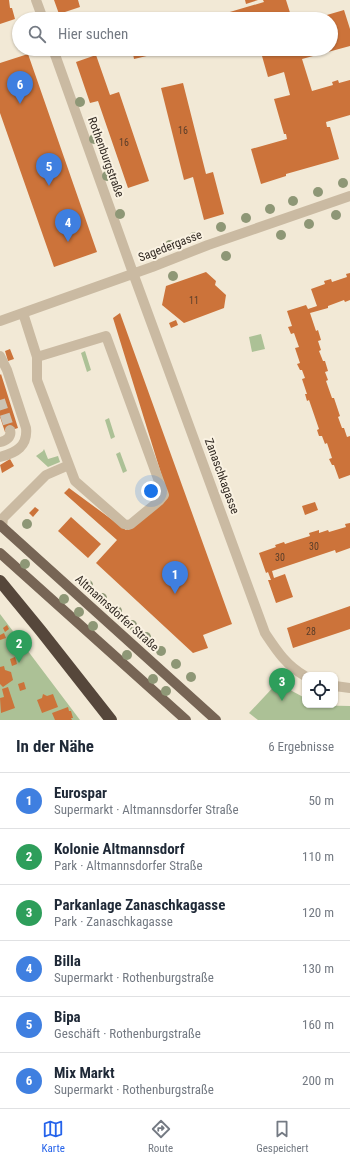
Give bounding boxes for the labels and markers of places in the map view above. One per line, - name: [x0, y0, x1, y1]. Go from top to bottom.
- pin: 6: [7, 71, 33, 104]
- pin: 5: [36, 153, 62, 186]
- pin: 4: [55, 209, 81, 242]
- pin: 1: [162, 561, 188, 594]
- pin: 2: [6, 630, 32, 663]
- pin: 3: [269, 668, 295, 701]

